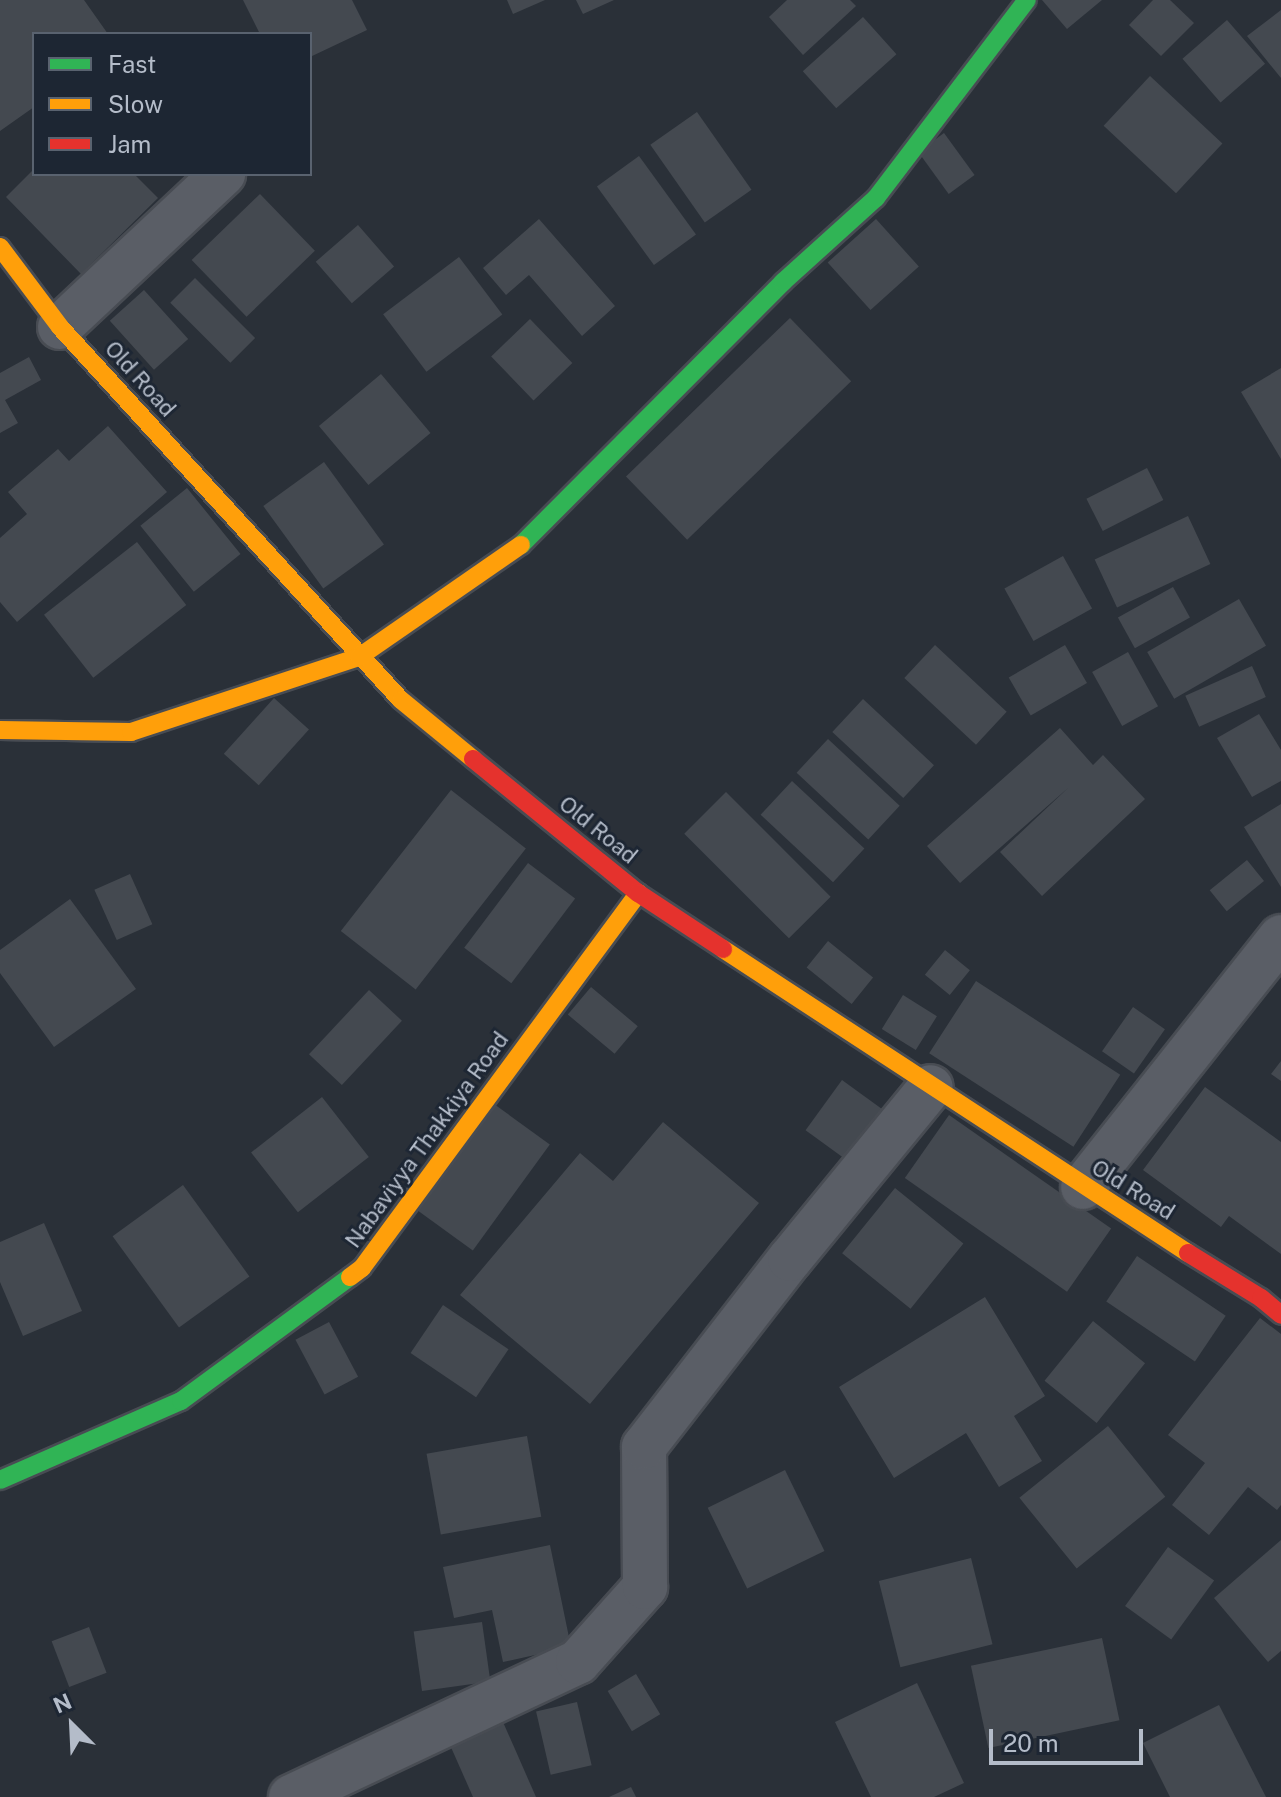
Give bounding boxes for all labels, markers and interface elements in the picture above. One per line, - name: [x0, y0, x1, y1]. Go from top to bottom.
- legend: [32, 32, 312, 176]
- text: Fast: [108, 50, 156, 78]
- text: Slow: [108, 90, 163, 118]
- text: Jam: [108, 130, 151, 158]
- street label: Old Road: [99, 336, 181, 422]
- street label: Old Road: [554, 791, 642, 869]
- street label: Nabaviyya Thakkiya Road: [340, 1027, 514, 1253]
- street label: Old Road: [1087, 1154, 1179, 1226]
- north arrow: [32, 1685, 112, 1765]
- text: N: [49, 1688, 75, 1718]
- scale bar: [993, 1713, 1147, 1763]
- text: 20 m: [1003, 1729, 1059, 1757]

